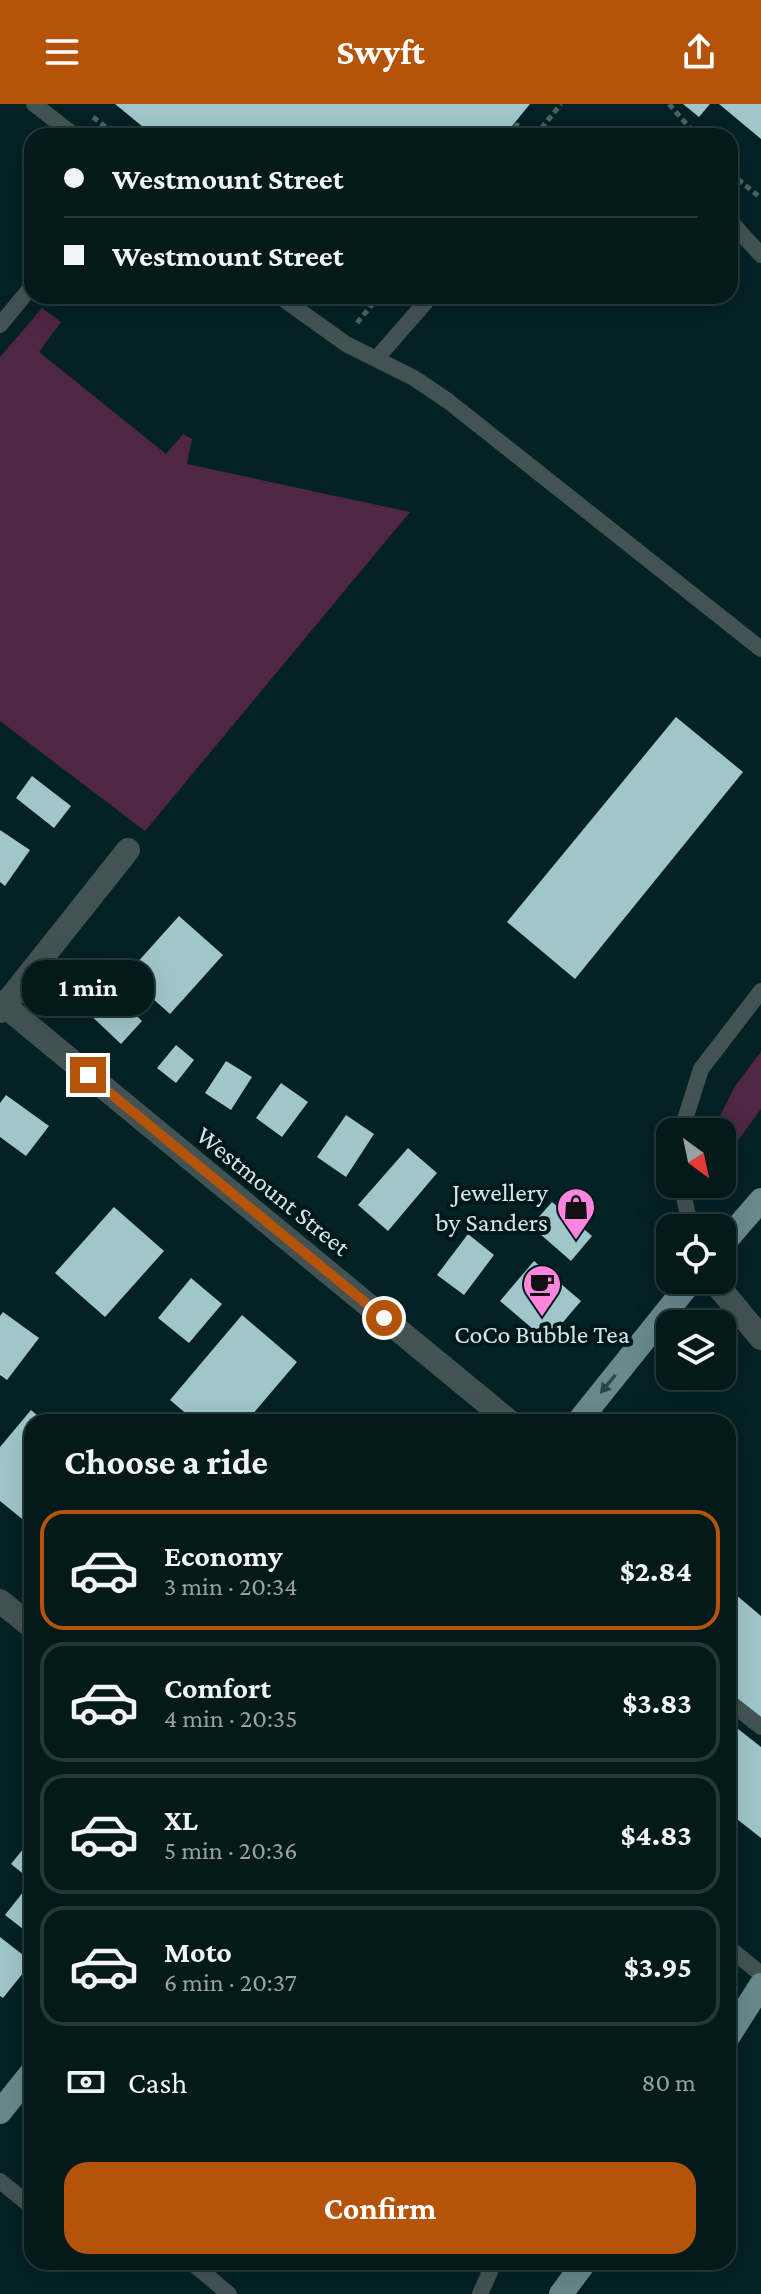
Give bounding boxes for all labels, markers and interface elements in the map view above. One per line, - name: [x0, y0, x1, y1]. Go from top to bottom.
- icon: menu: [40, 30, 84, 74]
- icon: share: [677, 30, 721, 74]
- text: Swyft: [336, 32, 425, 72]
- text: Westmount Street: [112, 162, 344, 195]
- text: Westmount Street: [112, 239, 344, 272]
- callout: 1 min: [22, 959, 154, 1015]
- text: 1 min: [58, 973, 118, 1002]
- route end: [70, 1057, 106, 1093]
- north arrow: [656, 1118, 736, 1198]
- map controls: [656, 1118, 736, 1390]
- street label: Westmount Street: [190, 1120, 356, 1262]
- place label: Jewellery by Sanders: [435, 1178, 549, 1237]
- shop icon: Jewellery by Sanders: [555, 1186, 597, 1241]
- button: locate: [656, 1214, 736, 1294]
- cafe icon: CoCo Bubble Tea: [521, 1263, 563, 1318]
- route start: [366, 1300, 402, 1336]
- button: layers: [656, 1310, 736, 1390]
- place label: CoCo Bubble Tea: [454, 1320, 630, 1349]
- one-way arrow: [599, 1374, 616, 1395]
- text: Choose a ride: [64, 1442, 268, 1482]
- icon: car: [68, 1534, 140, 1606]
- text: Economy: [164, 1539, 283, 1572]
- text: $2.84: [620, 1554, 692, 1587]
- text: 3 min · 20:34: [164, 1572, 298, 1601]
- icon: car: [68, 1666, 140, 1738]
- text: Comfort: [164, 1671, 271, 1704]
- text: $3.83: [622, 1686, 692, 1719]
- text: 4 min · 20:35: [164, 1704, 297, 1733]
- icon: car: [68, 1798, 140, 1870]
- text: XL: [164, 1803, 198, 1836]
- text: $4.83: [621, 1818, 692, 1851]
- text: 5 min · 20:36: [164, 1836, 297, 1865]
- icon: car: [68, 1930, 140, 2002]
- text: Moto: [164, 1935, 232, 1968]
- text: $3.95: [624, 1950, 692, 1983]
- text: 6 min · 20:37: [164, 1968, 297, 1997]
- icon: cash: [64, 2060, 108, 2104]
- text: Cash: [128, 2066, 187, 2099]
- text: 80 m: [642, 2068, 696, 2097]
- button: Confirm: [64, 2162, 696, 2254]

